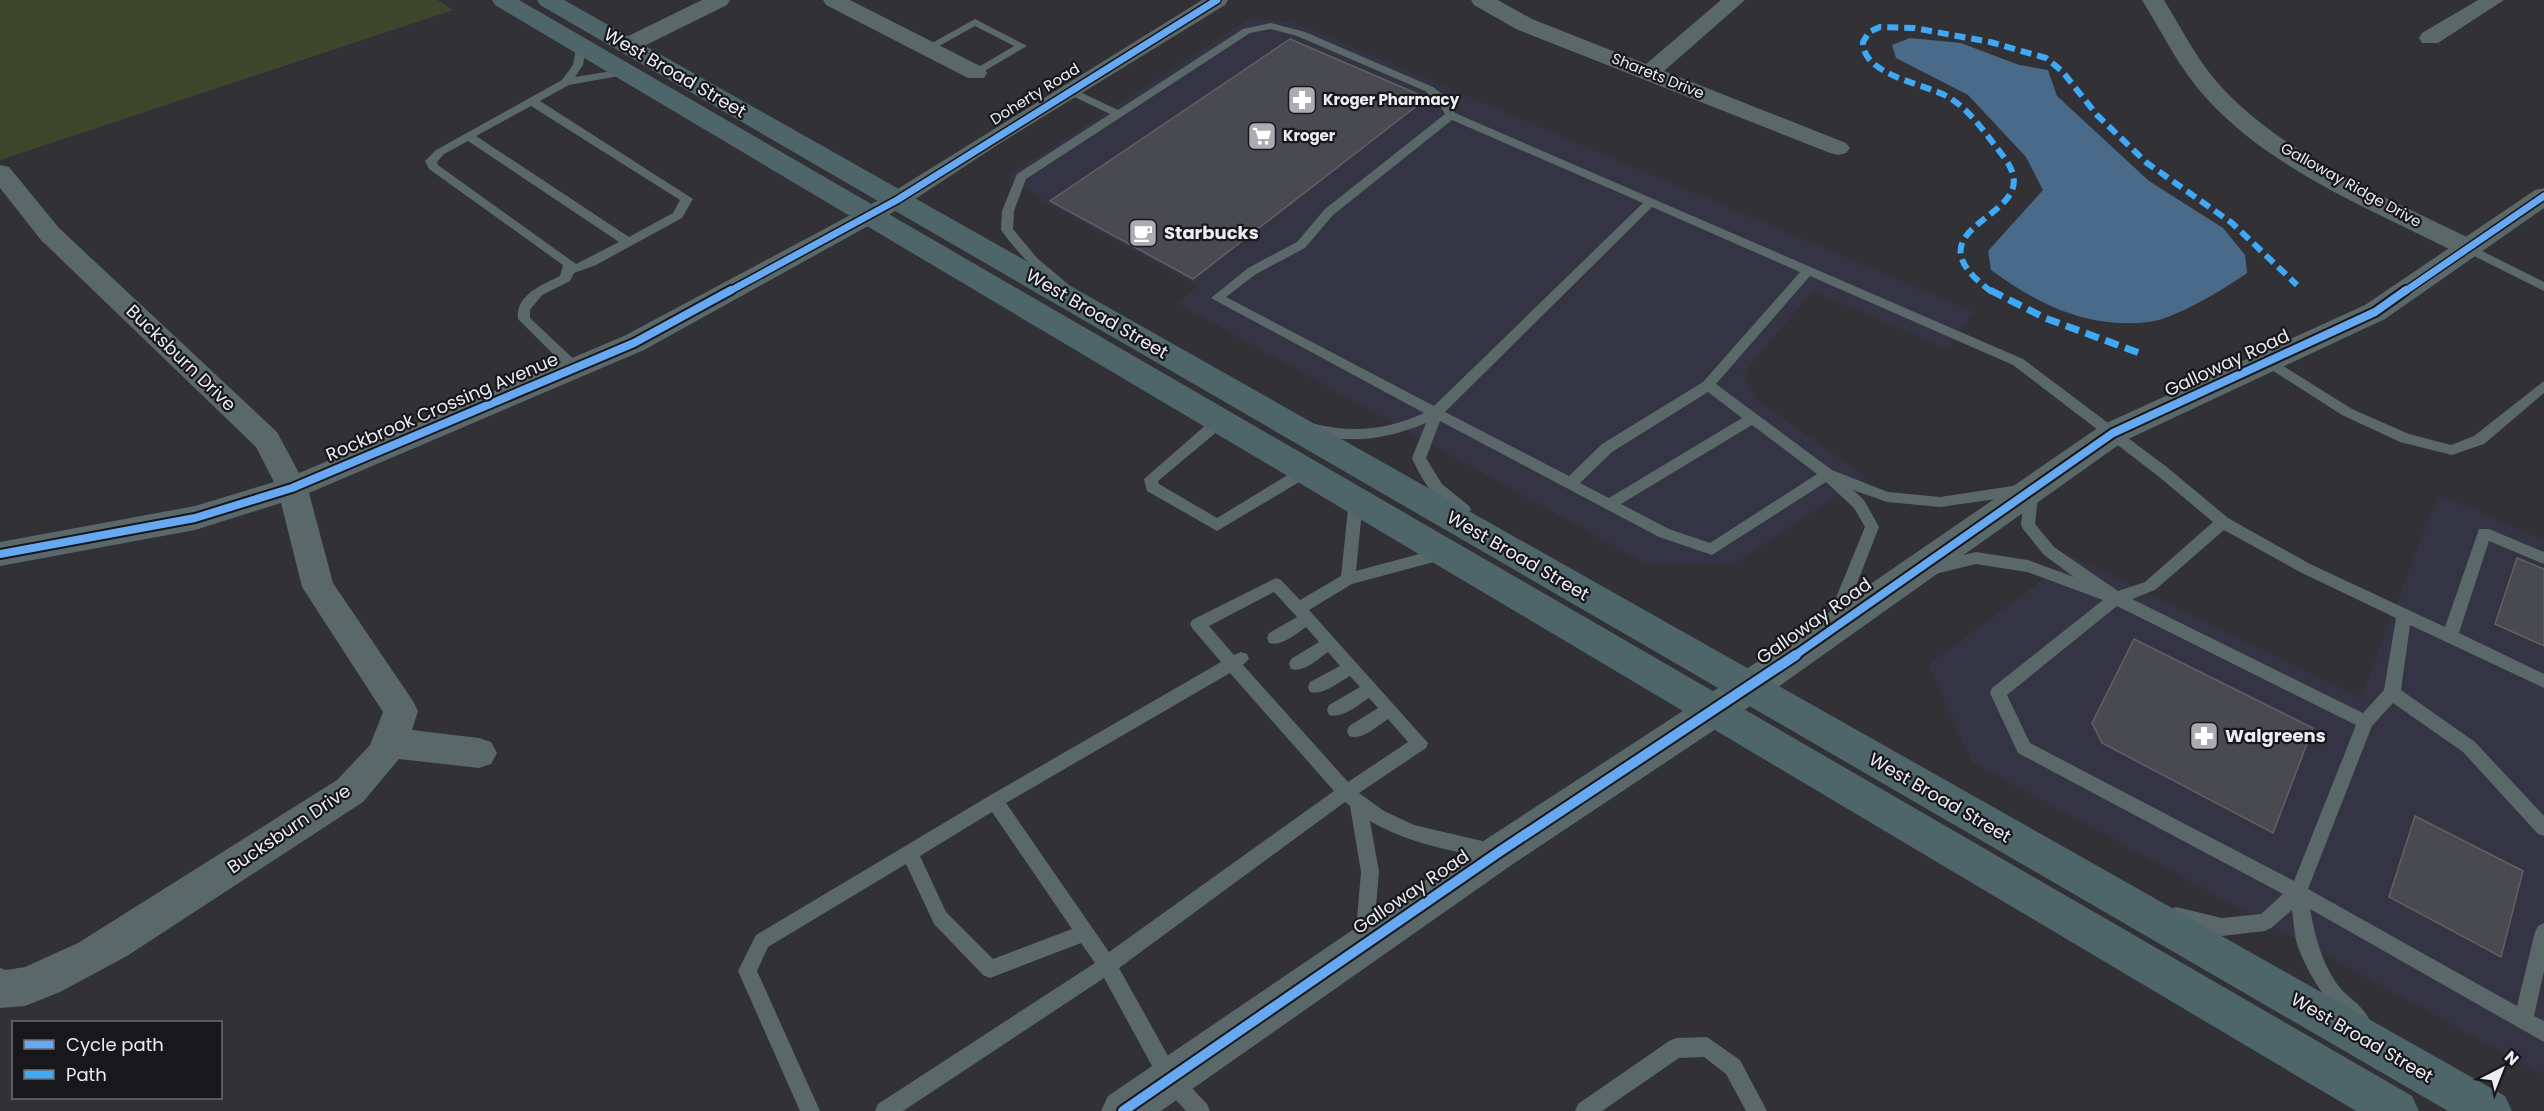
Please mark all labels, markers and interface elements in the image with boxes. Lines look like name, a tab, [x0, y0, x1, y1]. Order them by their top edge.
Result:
street label: West Broad Street	[599, 22, 751, 124]
street label: Sharets Drive	[1609, 47, 1708, 104]
street label: Doherty Road	[986, 58, 1083, 129]
pharmacy icon: Kroger Pharmacy	[1286, 84, 1318, 116]
place label: Kroger Pharmacy	[1323, 89, 1460, 110]
supermarket icon: Kroger	[1246, 120, 1278, 152]
place label: Kroger	[1283, 125, 1336, 146]
street label: Galloway Ridge Drive	[2277, 137, 2425, 232]
cafe icon: Starbucks	[1127, 217, 1159, 249]
place label: Starbucks	[1164, 220, 1259, 245]
street label: West Broad Street	[1021, 263, 1173, 365]
street label: Bucksburn Drive	[121, 299, 242, 417]
street label: Galloway Road	[2160, 323, 2293, 402]
street label: Rockbrook Crossing Avenue	[322, 346, 562, 467]
street label: West Broad Street	[1442, 505, 1594, 607]
street label: Galloway Road	[1751, 572, 1876, 670]
pharmacy icon: Walgreens	[2188, 720, 2220, 752]
place label: Walgreens	[2225, 723, 2326, 748]
street label: West Broad Street	[1864, 747, 2016, 849]
street label: Bucksburn Drive	[222, 778, 355, 879]
street label: Galloway Road	[1348, 843, 1474, 940]
street label: West Broad Street	[2286, 987, 2438, 1089]
legend	[12, 1021, 222, 1099]
text: Cycle path	[66, 1032, 164, 1057]
north arrow	[2472, 1039, 2532, 1099]
text: N	[2500, 1046, 2524, 1071]
text: Path	[66, 1062, 107, 1087]

